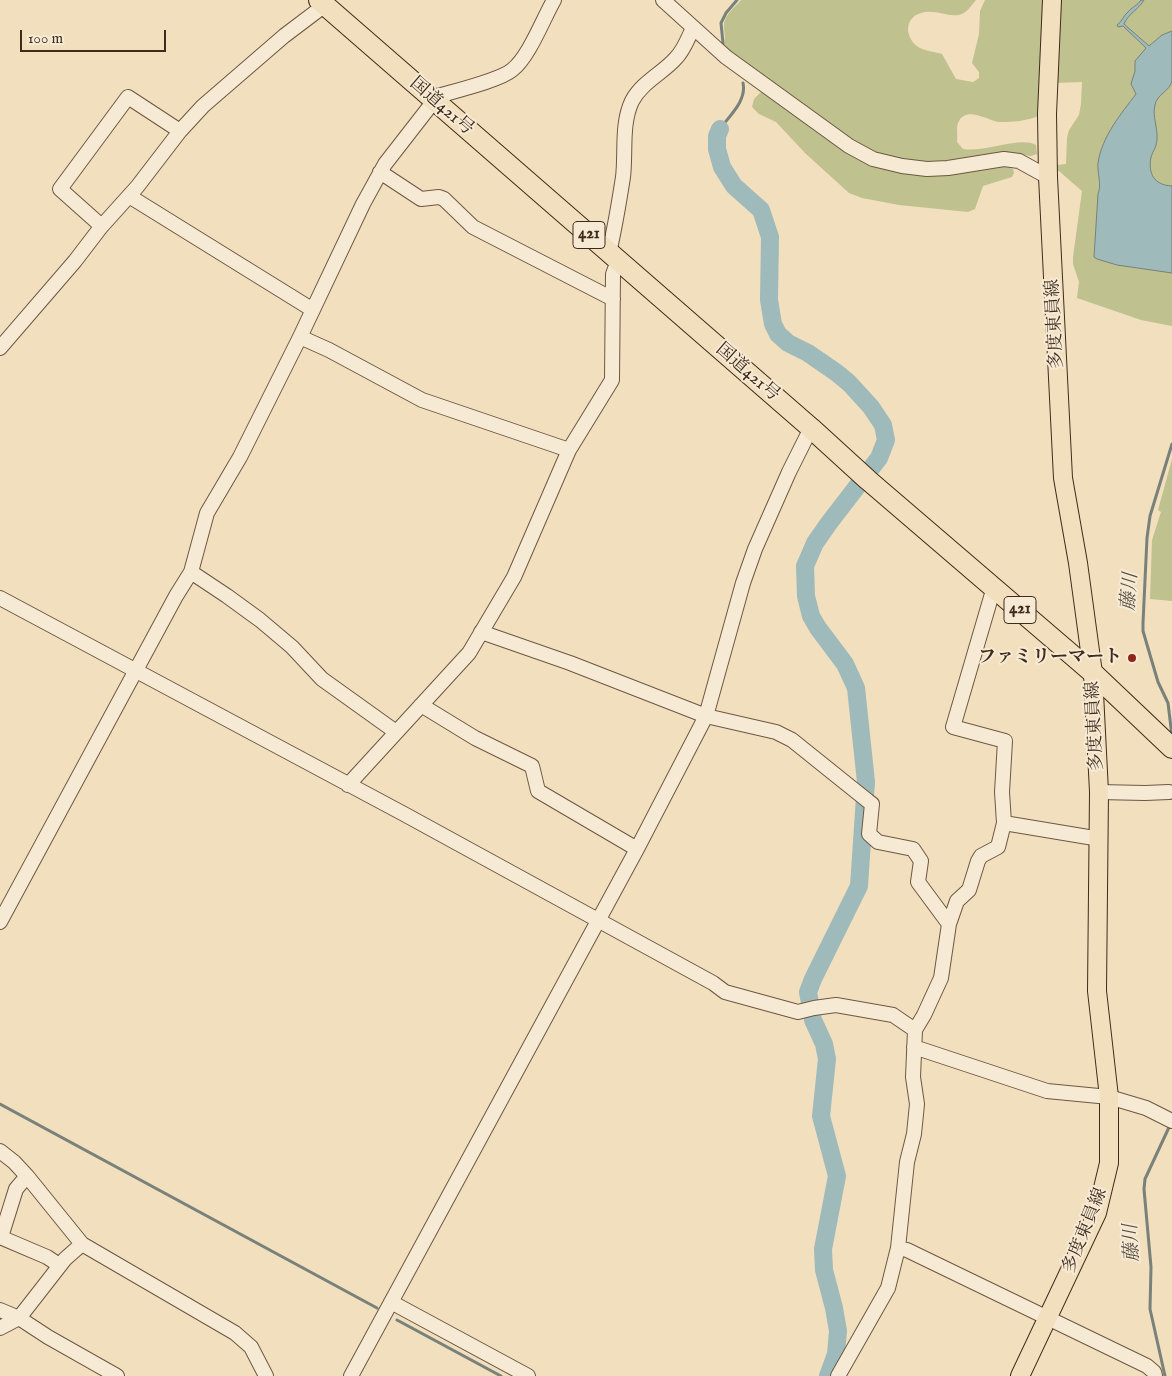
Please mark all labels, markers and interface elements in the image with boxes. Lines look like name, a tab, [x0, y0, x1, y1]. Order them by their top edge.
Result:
scale bar	[22, 20, 169, 52]
text: 100 m	[28, 29, 63, 48]
street label: 国道421号	[404, 73, 478, 141]
road number: 421	[573, 222, 605, 248]
street label: 多度東員線	[1043, 278, 1069, 370]
street label: 国道421号	[710, 339, 784, 407]
water label: 藤川	[1118, 572, 1144, 612]
road number: 421	[1004, 596, 1036, 624]
place label: ファミリーマート	[978, 647, 1122, 669]
marker: ファミリーマート	[1126, 652, 1138, 664]
street label: 多度東員線	[1083, 680, 1109, 772]
street label: 多度東員線	[1059, 1185, 1113, 1277]
water label: 藤川	[1121, 1223, 1145, 1263]

